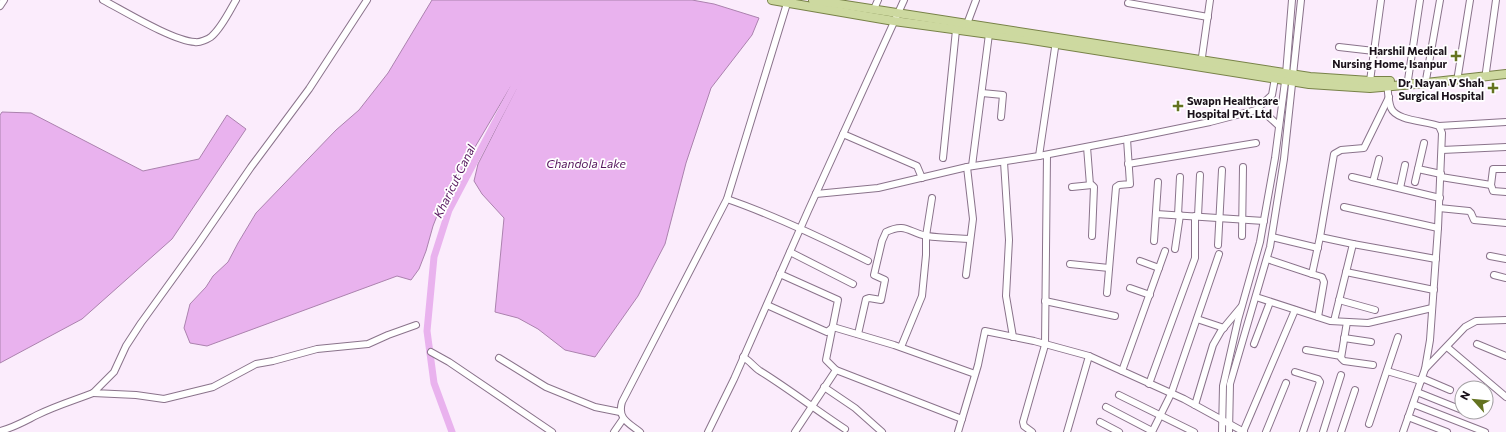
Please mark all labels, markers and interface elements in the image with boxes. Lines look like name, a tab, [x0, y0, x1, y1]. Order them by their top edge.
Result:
place label: Harshil Medical Nursing Home, Isanpur	[1332, 44, 1447, 70]
marker: Harshil Medical Nursing Home, Isanpur	[1450, 50, 1462, 62]
place label: Dr, Nayan V Shah Surgical Hospital	[1398, 76, 1484, 102]
marker: Dr, Nayan V Shah Surgical Hospital	[1487, 82, 1499, 94]
place label: Swapn Healthcare Hospital Pvt. Ltd	[1187, 94, 1278, 120]
marker: Swapn Healthcare Hospital Pvt. Ltd	[1172, 100, 1184, 112]
water label: Kharicut Canal	[430, 141, 478, 220]
water label: Chandola Lake	[546, 156, 627, 170]
north arrow	[1454, 380, 1494, 420]
text: N	[1457, 389, 1472, 402]

